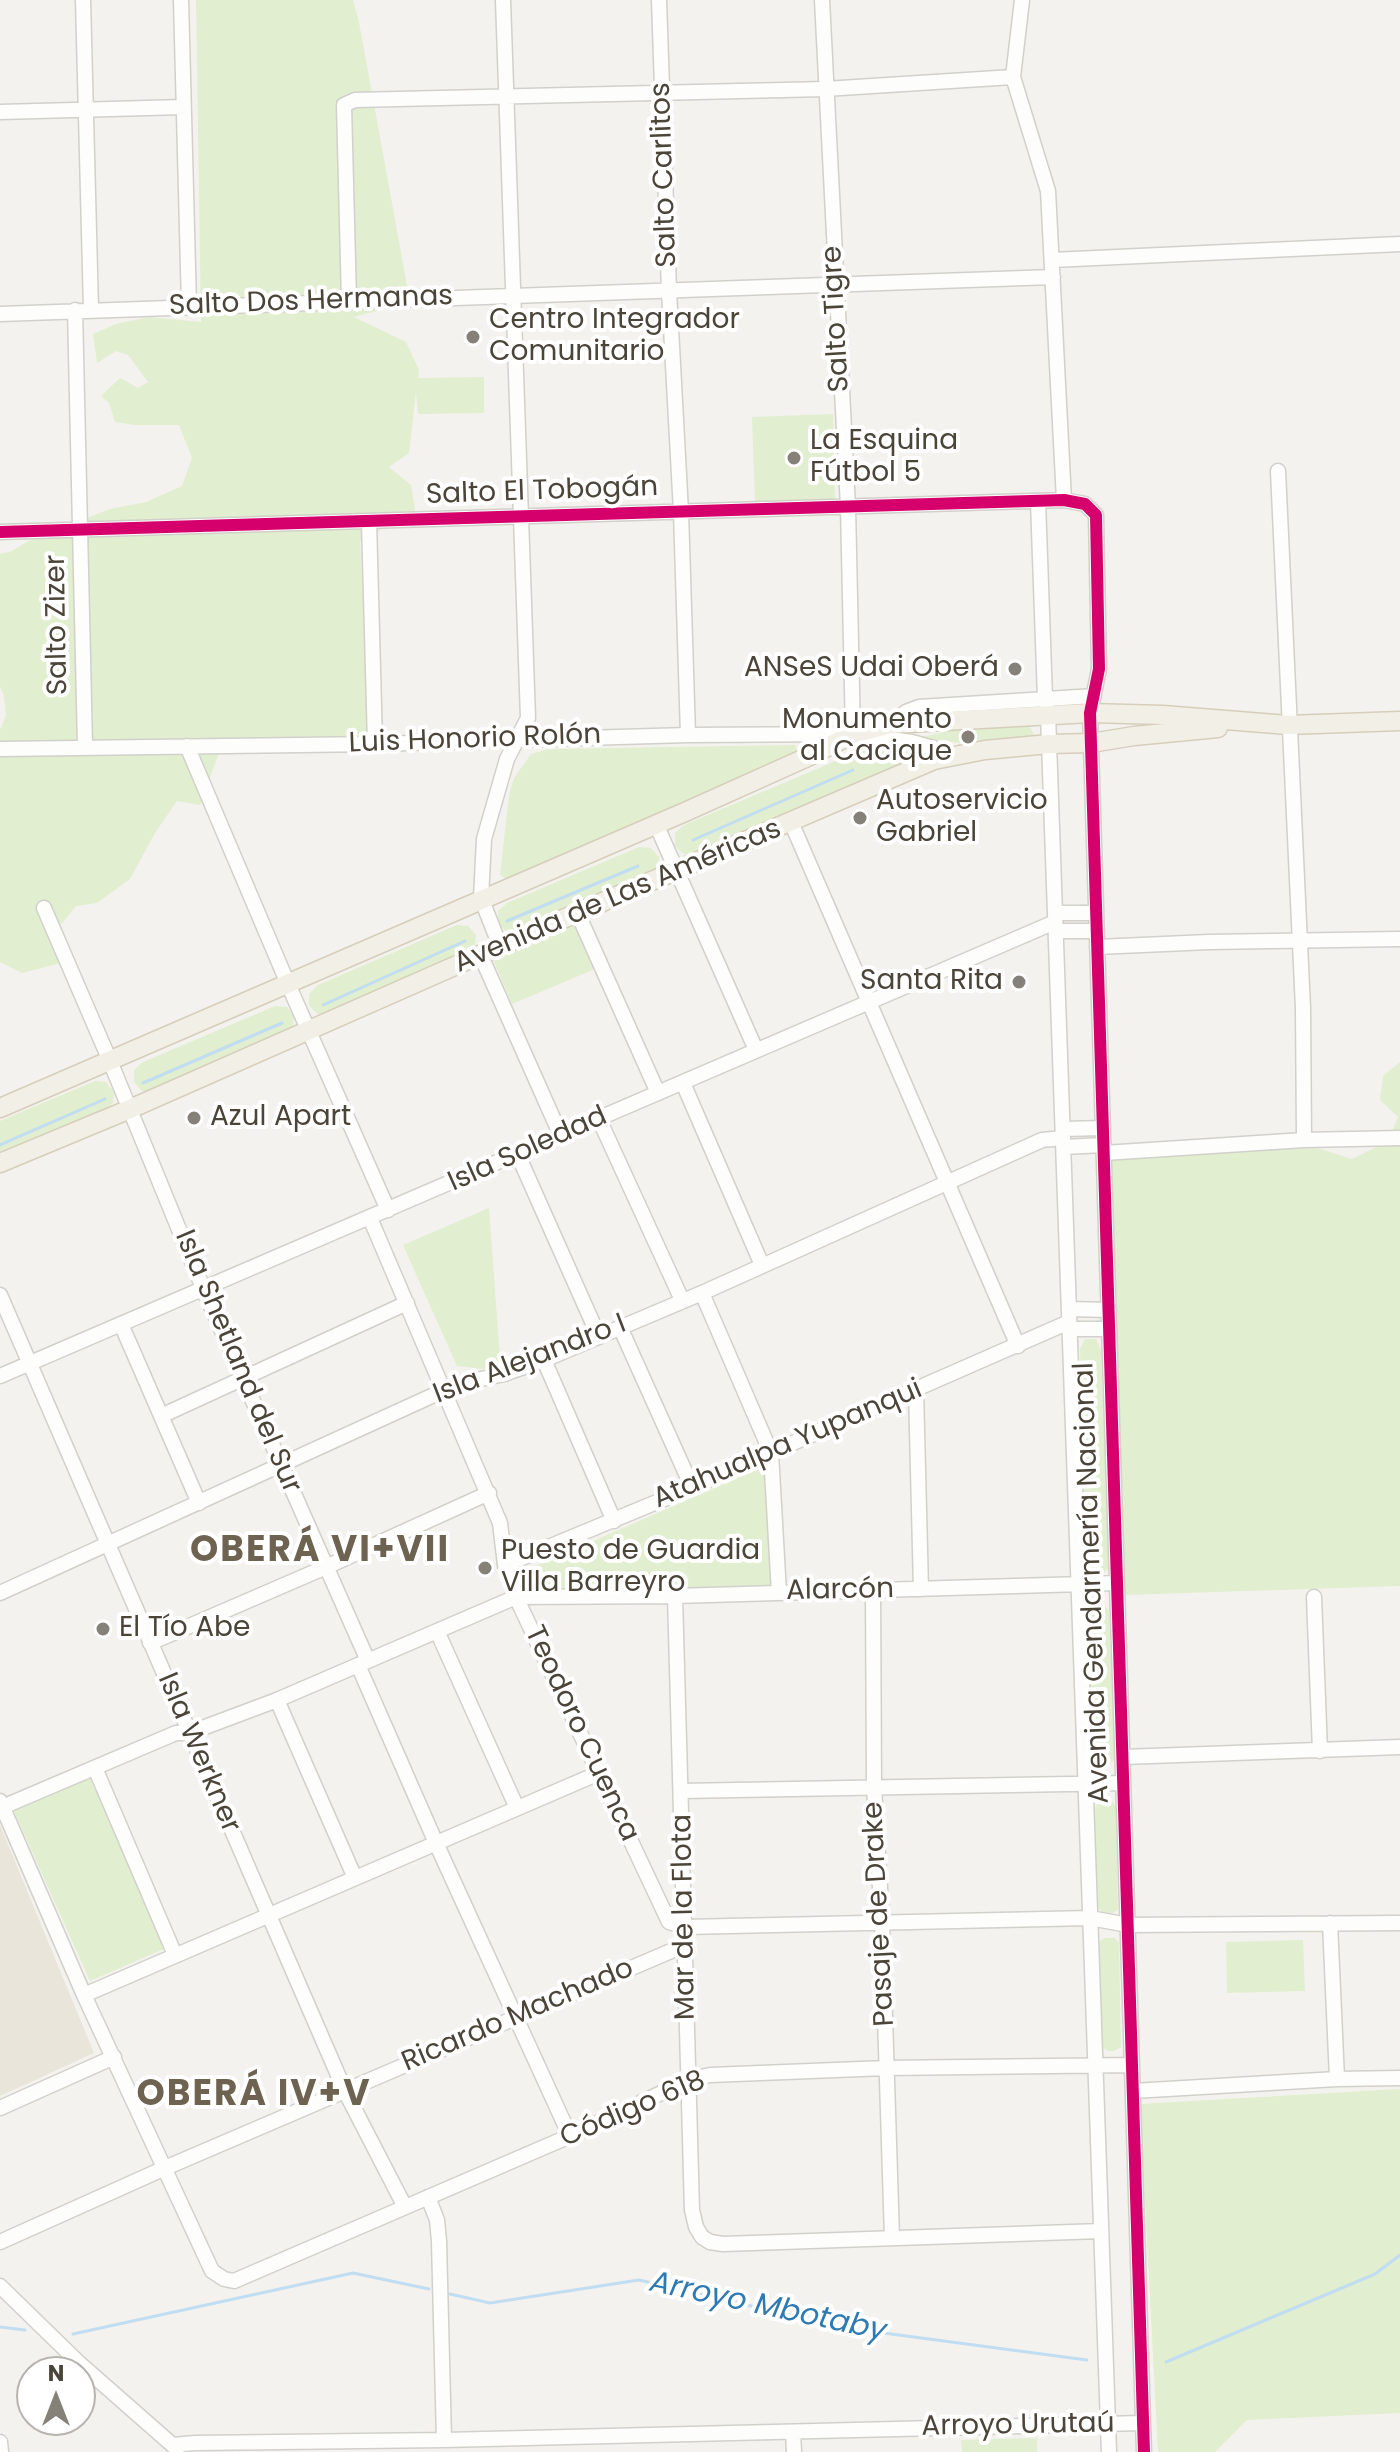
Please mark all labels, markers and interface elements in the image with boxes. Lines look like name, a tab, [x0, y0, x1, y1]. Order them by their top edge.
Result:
street label: Salto Carlitos	[645, 82, 685, 268]
street label: Salto Tigre	[816, 245, 858, 393]
street label: Salto Dos Hermanas	[168, 280, 454, 324]
place label: Centro Integrador Comunitario	[489, 304, 740, 370]
marker: Centro Integrador Comunitario	[464, 328, 482, 346]
place label: La Esquina Fútbol 5	[810, 425, 958, 491]
marker: La Esquina Fútbol 5	[785, 449, 803, 467]
street label: Salto El Tobogán	[425, 471, 659, 513]
street label: Salto Zizer	[40, 555, 76, 695]
place label: ANSeS Udai Oberá	[744, 652, 999, 686]
marker: ANSeS Udai Oberá	[1006, 660, 1024, 678]
place label: Monumento al Cacique	[782, 704, 952, 770]
street label: Luis Honorio Rolón	[348, 719, 602, 761]
marker: Monumento al Cacique	[959, 728, 977, 746]
place label: Autoservicio Gabriel	[876, 785, 1048, 851]
marker: Autoservicio Gabriel	[851, 809, 869, 827]
street label: Avenida de Las Américas	[449, 813, 787, 981]
place label: Santa Rita	[860, 965, 1003, 999]
marker: Santa Rita	[1010, 973, 1028, 991]
street label: Isla Soledad	[443, 1100, 613, 1200]
place label: Azul Apart	[210, 1101, 351, 1135]
marker: Azul Apart	[185, 1109, 203, 1127]
street label: Isla Shetland del Sur	[166, 1226, 308, 1498]
street label: Isla Alejandro I	[429, 1308, 631, 1412]
street label: Avenida Gendarmería Nacional	[1069, 1362, 1117, 1804]
street label: Atahualpa Yupanqui	[649, 1373, 927, 1517]
district label: OBERÁ VI+VII	[190, 1530, 450, 1574]
place label: Puesto de Guardia Villa Barreyro	[501, 1535, 760, 1601]
marker: Puesto de Guardia Villa Barreyro	[476, 1559, 494, 1577]
street label: Alarcón	[786, 1573, 894, 1609]
place label: El Tío Abe	[119, 1612, 250, 1646]
marker: El Tío Abe	[94, 1620, 112, 1638]
street label: Teodoro Cuenca	[516, 1621, 646, 1847]
street label: Isla Werkner	[149, 1668, 247, 1838]
street label: Pasaje de Drake	[857, 1801, 903, 2027]
street label: Mar de la Flota	[666, 1814, 704, 2020]
street label: Ricardo Machado	[397, 1952, 639, 2080]
street label: Código 618	[556, 2064, 710, 2156]
district label: OBERÁ IV+V	[137, 2074, 371, 2118]
water label: Arroyo Mbotaby	[647, 2265, 889, 2351]
north arrow	[16, 2356, 96, 2436]
text: N	[48, 2358, 64, 2389]
street label: Arroyo Urutaú	[921, 2408, 1115, 2444]

